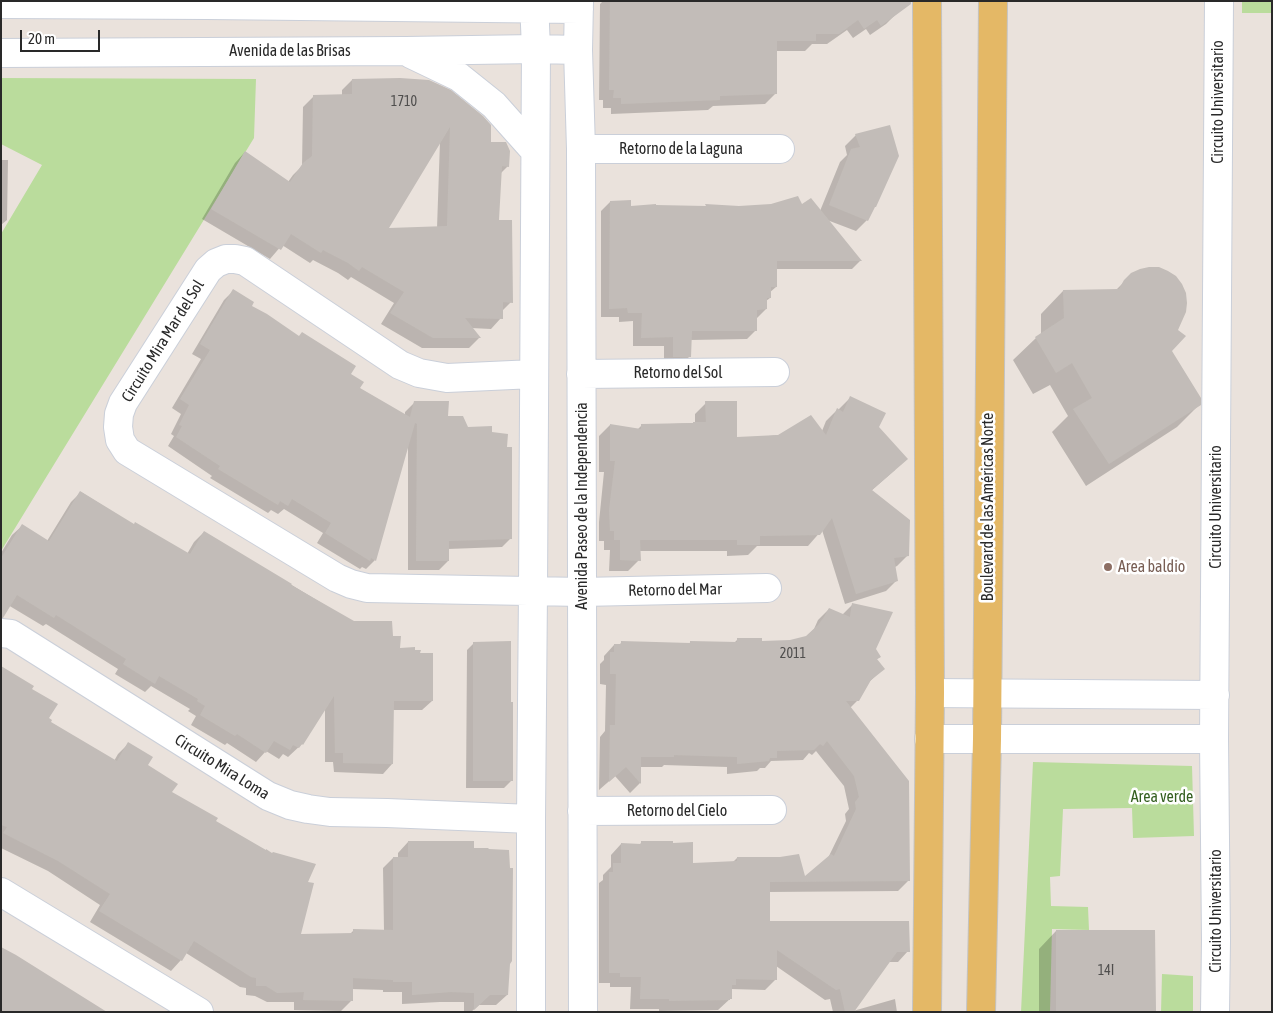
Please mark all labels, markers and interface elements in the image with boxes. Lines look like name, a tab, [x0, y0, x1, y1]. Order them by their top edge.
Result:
scale bar	[22, 20, 102, 52]
text: 20 m	[28, 30, 55, 47]
street label: Circuito Universitario	[1208, 40, 1228, 164]
street label: Avenida de las Brisas	[229, 41, 351, 61]
house number: 1710	[391, 94, 417, 110]
street label: Retorno de la Laguna	[619, 139, 743, 159]
street label: Circuito Mira Mar del Sol	[118, 276, 208, 406]
street label: Retorno del Sol	[633, 363, 723, 383]
street label: Avenida Paseo de la Independencia	[572, 402, 592, 610]
street label: Boulevard de las Américas Norte	[978, 413, 998, 601]
street label: Circuito Universitario	[1206, 445, 1226, 569]
place label: Area baldio	[1118, 557, 1185, 577]
marker: Area baldio	[1102, 561, 1114, 573]
street label: Retorno del Mar	[628, 580, 722, 600]
house number: 2011	[780, 646, 806, 662]
street label: Circuito Mira Loma	[171, 730, 273, 804]
park label: Area verde	[1131, 787, 1193, 807]
street label: Retorno del Cielo	[627, 801, 727, 821]
street label: Circuito Universitario	[1206, 849, 1226, 973]
house number: 14I	[1098, 963, 1114, 979]

